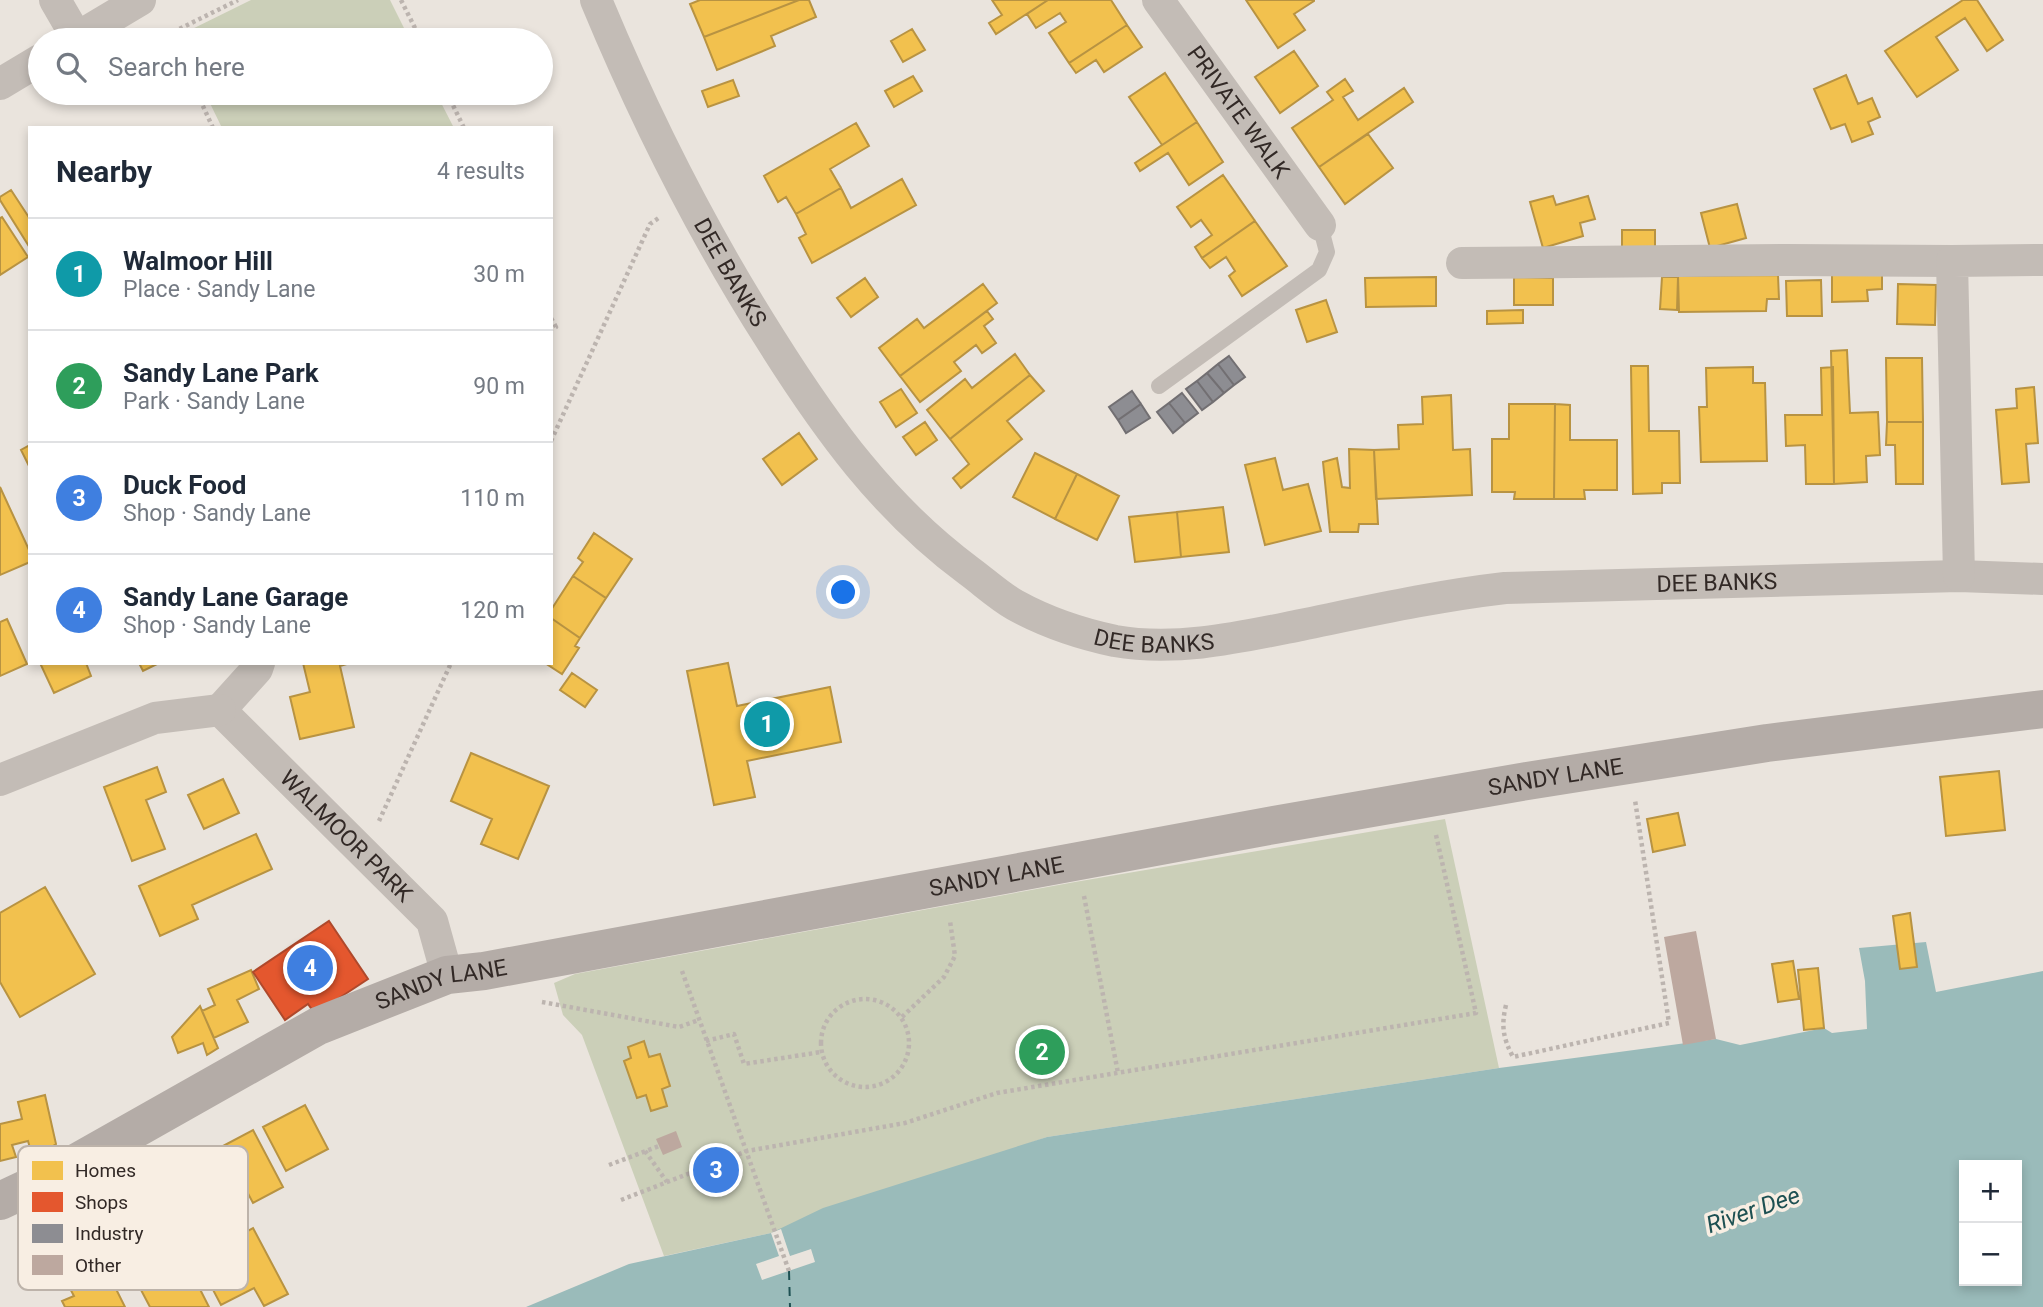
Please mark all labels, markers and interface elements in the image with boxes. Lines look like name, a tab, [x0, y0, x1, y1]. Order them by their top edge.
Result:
search box	[28, 28, 553, 105]
street label: PRIVATE WALK	[1182, 41, 1296, 184]
icon: search	[52, 48, 90, 86]
text: Search here	[108, 52, 245, 82]
text: Nearby	[56, 154, 152, 189]
text: 4 results	[437, 158, 525, 185]
street label: DEE BANKS	[688, 214, 773, 332]
text: Walmoor Hill	[123, 246, 273, 276]
text: 1	[72, 261, 86, 288]
text: 30 m	[473, 261, 525, 288]
text: Place · Sandy Lane	[123, 276, 316, 303]
text: Sandy Lane Park	[123, 358, 319, 388]
text: 2	[72, 373, 86, 400]
text: 90 m	[473, 373, 525, 400]
text: Park · Sandy Lane	[123, 388, 305, 415]
text: Duck Food	[123, 470, 246, 500]
text: 3	[72, 485, 86, 512]
text: 110 m	[460, 485, 525, 512]
text: Shop · Sandy Lane	[123, 500, 311, 527]
street label: DEE BANKS	[1656, 567, 1778, 597]
your location	[826, 575, 860, 609]
text: Sandy Lane Garage	[123, 582, 348, 612]
text: 4	[72, 597, 86, 624]
text: 120 m	[460, 597, 525, 624]
text: Shop · Sandy Lane	[123, 612, 311, 639]
street label: DEE BANKS	[1091, 623, 1216, 658]
pin: 1	[744, 698, 790, 750]
street label: SANDY LANE	[1486, 752, 1625, 801]
street label: WALMOOR PARK	[275, 764, 419, 908]
street label: SANDY LANE	[927, 851, 1066, 902]
pin: 4	[287, 942, 333, 994]
street label: SANDY LANE	[371, 954, 509, 1016]
pin: 2	[1019, 1026, 1065, 1078]
pin: 3	[693, 1144, 739, 1196]
legend	[18, 1146, 248, 1290]
text: Homes	[75, 1159, 136, 1182]
map controls	[1959, 1160, 2022, 1286]
button: +	[1959, 1160, 2022, 1223]
water label: River Dee	[1702, 1181, 1804, 1239]
text: Shops	[75, 1191, 128, 1214]
text: Industry	[75, 1222, 143, 1245]
button: −	[1959, 1223, 2022, 1286]
text: Other	[75, 1254, 122, 1277]

